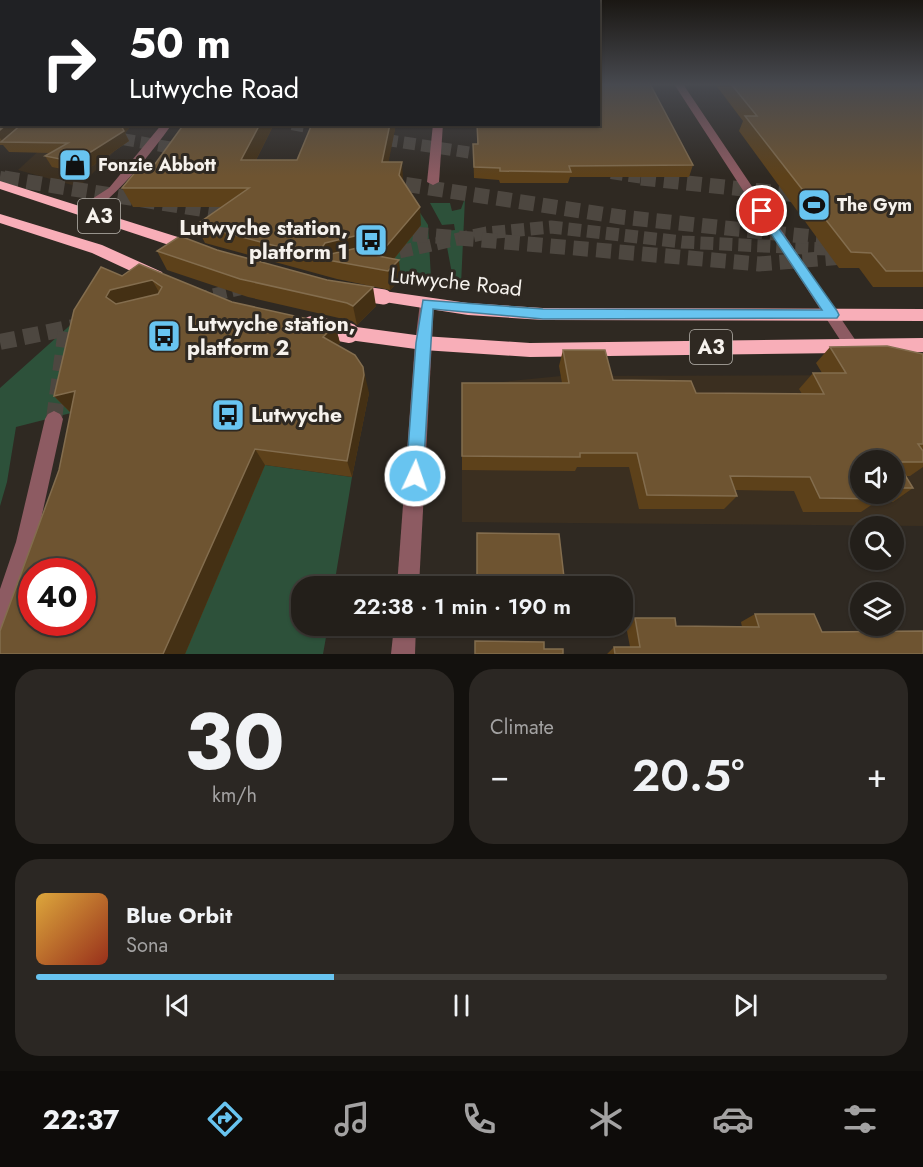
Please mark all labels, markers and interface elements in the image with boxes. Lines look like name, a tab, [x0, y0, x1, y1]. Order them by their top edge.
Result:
text: 50 m	[129, 13, 231, 74]
icon: right	[30, 24, 108, 102]
text: Lutwyche Road	[129, 69, 299, 108]
shop icon: Fonzie Abbott	[57, 147, 93, 183]
place label: Fonzie Abbott	[98, 152, 216, 178]
pin	[736, 185, 787, 236]
sports icon: The Gym	[796, 187, 832, 223]
place label: The Gym	[837, 192, 912, 218]
icon: arrive	[745, 194, 778, 227]
road number: A3	[78, 199, 120, 233]
place label: Lutwyche station, platform 1	[179, 213, 348, 267]
bus stop icon: Lutwyche station, platform 1	[353, 222, 389, 258]
street label: Lutwyche Road	[389, 260, 523, 304]
place label: Lutwyche station, platform 2	[187, 309, 356, 363]
bus stop icon: Lutwyche station, platform 2	[146, 318, 182, 354]
road number: A3	[690, 330, 732, 364]
bus stop icon: Lutwyche	[210, 397, 246, 433]
place label: Lutwyche	[251, 400, 342, 430]
position arrow	[383, 444, 447, 508]
map controls	[850, 450, 904, 636]
button: sound	[850, 450, 904, 504]
button: search	[850, 516, 904, 570]
speed limit sign: 40	[18, 558, 96, 636]
button: layers	[850, 582, 904, 636]
text: 22:38 · 1 min · 190 m	[353, 590, 571, 622]
text: 30	[184, 686, 285, 798]
text: Climate	[490, 713, 554, 742]
text: 20.5°	[632, 743, 744, 808]
text: −	[490, 752, 509, 799]
text: +	[867, 752, 887, 799]
text: km/h	[212, 781, 257, 810]
text: Blue Orbit	[126, 899, 232, 931]
text: Sona	[126, 931, 168, 960]
icon: previous	[161, 989, 194, 1022]
icon: pause	[445, 989, 478, 1022]
icon: next	[729, 989, 762, 1022]
icon: directions	[204, 1098, 246, 1140]
icon: music	[331, 1098, 373, 1140]
icon: phone	[458, 1098, 500, 1140]
icon: climate	[585, 1098, 627, 1140]
icon: car	[712, 1098, 754, 1140]
icon: filters	[839, 1098, 881, 1140]
text: 22:37	[42, 1100, 119, 1139]

